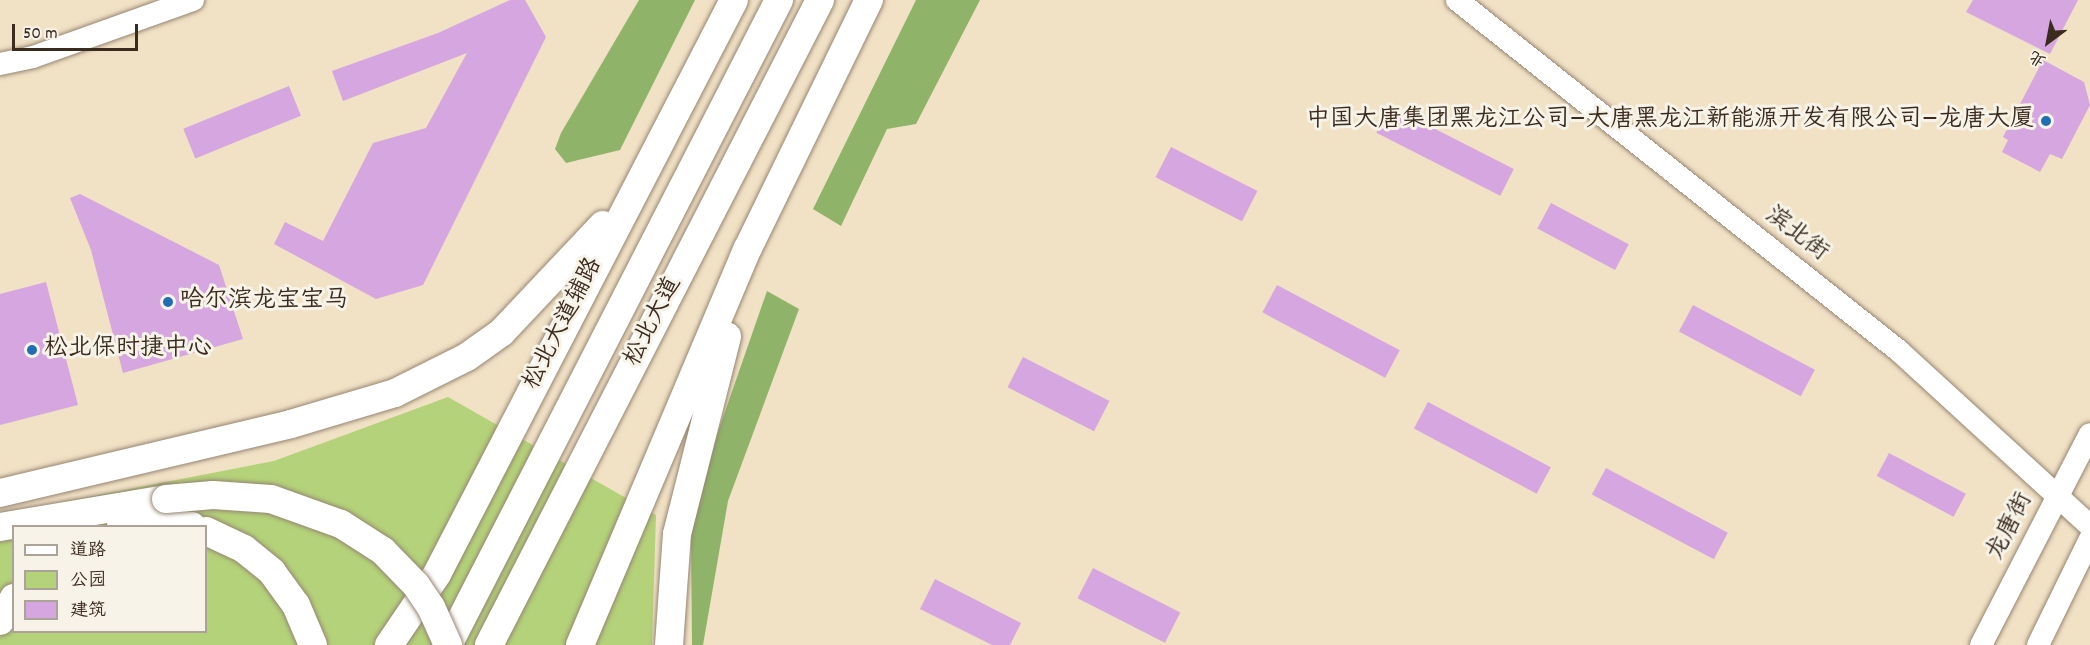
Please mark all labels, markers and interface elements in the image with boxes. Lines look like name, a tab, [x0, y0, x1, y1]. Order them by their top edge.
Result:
scale bar	[15, 12, 141, 50]
north arrow	[2018, 12, 2078, 72]
text: 50 m	[23, 22, 58, 47]
text: 北	[2025, 44, 2051, 72]
place label: 中国大唐集团黑龙江公司—大唐黑龙江新能源开发有限公司—龙唐大厦	[1306, 107, 2034, 135]
marker: 中国大唐集团黑龙江公司—大唐黑龙江新能源开发有限公司—龙唐大厦	[2039, 114, 2053, 128]
street label: 滨北街	[1759, 201, 1833, 269]
street label: 松北大道辅路	[518, 253, 610, 395]
street label: 松北大道	[619, 273, 689, 371]
place label: 哈尔滨龙宝宝马	[180, 288, 348, 316]
marker: 哈尔滨龙宝宝马	[161, 295, 175, 309]
place label: 松北保时捷中心	[44, 336, 212, 364]
marker: 松北保时捷中心	[25, 343, 39, 357]
street label: 龙唐街	[1982, 488, 2040, 566]
legend	[12, 525, 207, 633]
text: 道路	[70, 539, 106, 564]
text: 公园	[70, 569, 106, 594]
text: 建筑	[70, 599, 106, 624]

